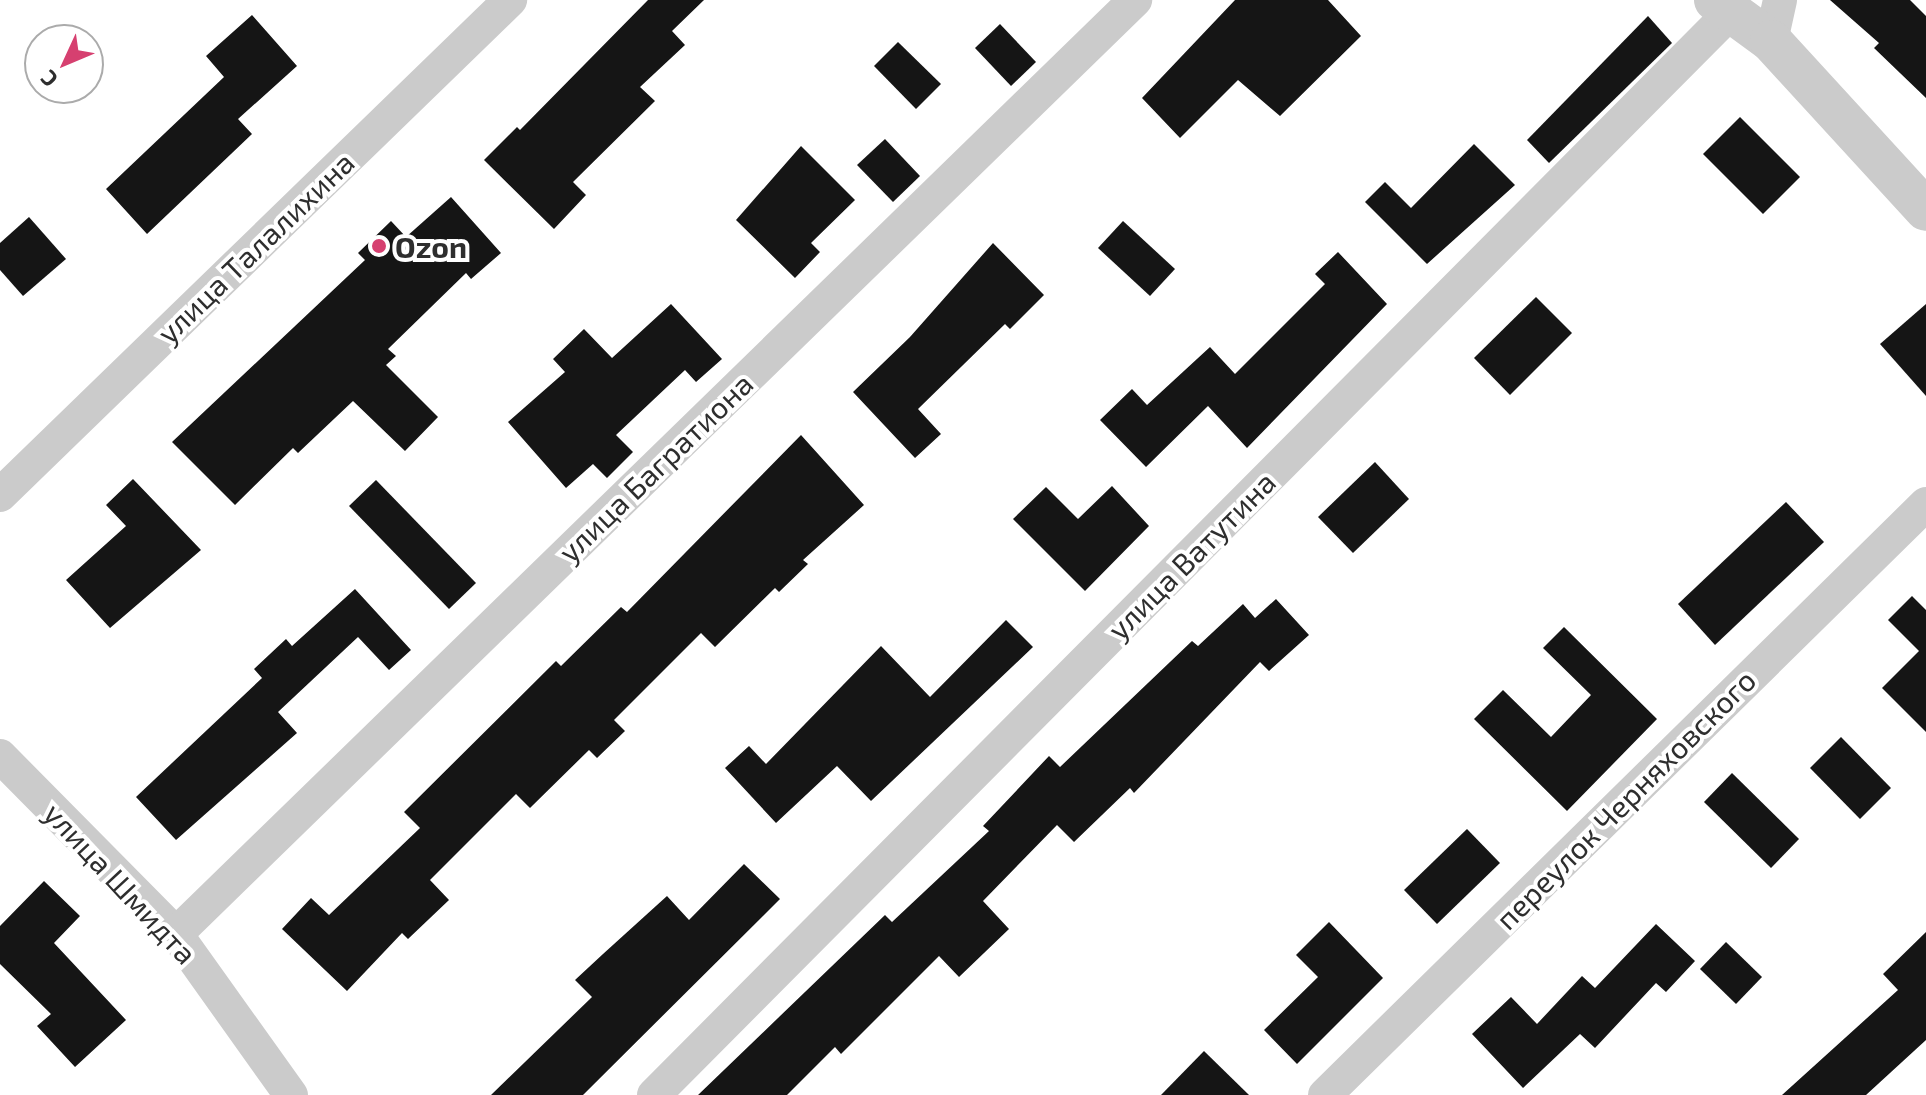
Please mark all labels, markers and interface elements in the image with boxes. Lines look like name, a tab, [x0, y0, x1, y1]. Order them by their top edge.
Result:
north arrow	[24, 24, 104, 104]
text: С	[34, 66, 62, 93]
street label: улица Талалихина	[149, 144, 361, 350]
place label: Ozon	[395, 228, 467, 264]
marker: Ozon	[370, 237, 388, 255]
street label: улица Багратиона	[550, 365, 760, 569]
street label: улица Ватутина	[1100, 464, 1282, 646]
street label: переулок Черняховского	[1488, 662, 1762, 936]
street label: улица Шмидта	[37, 795, 205, 971]

